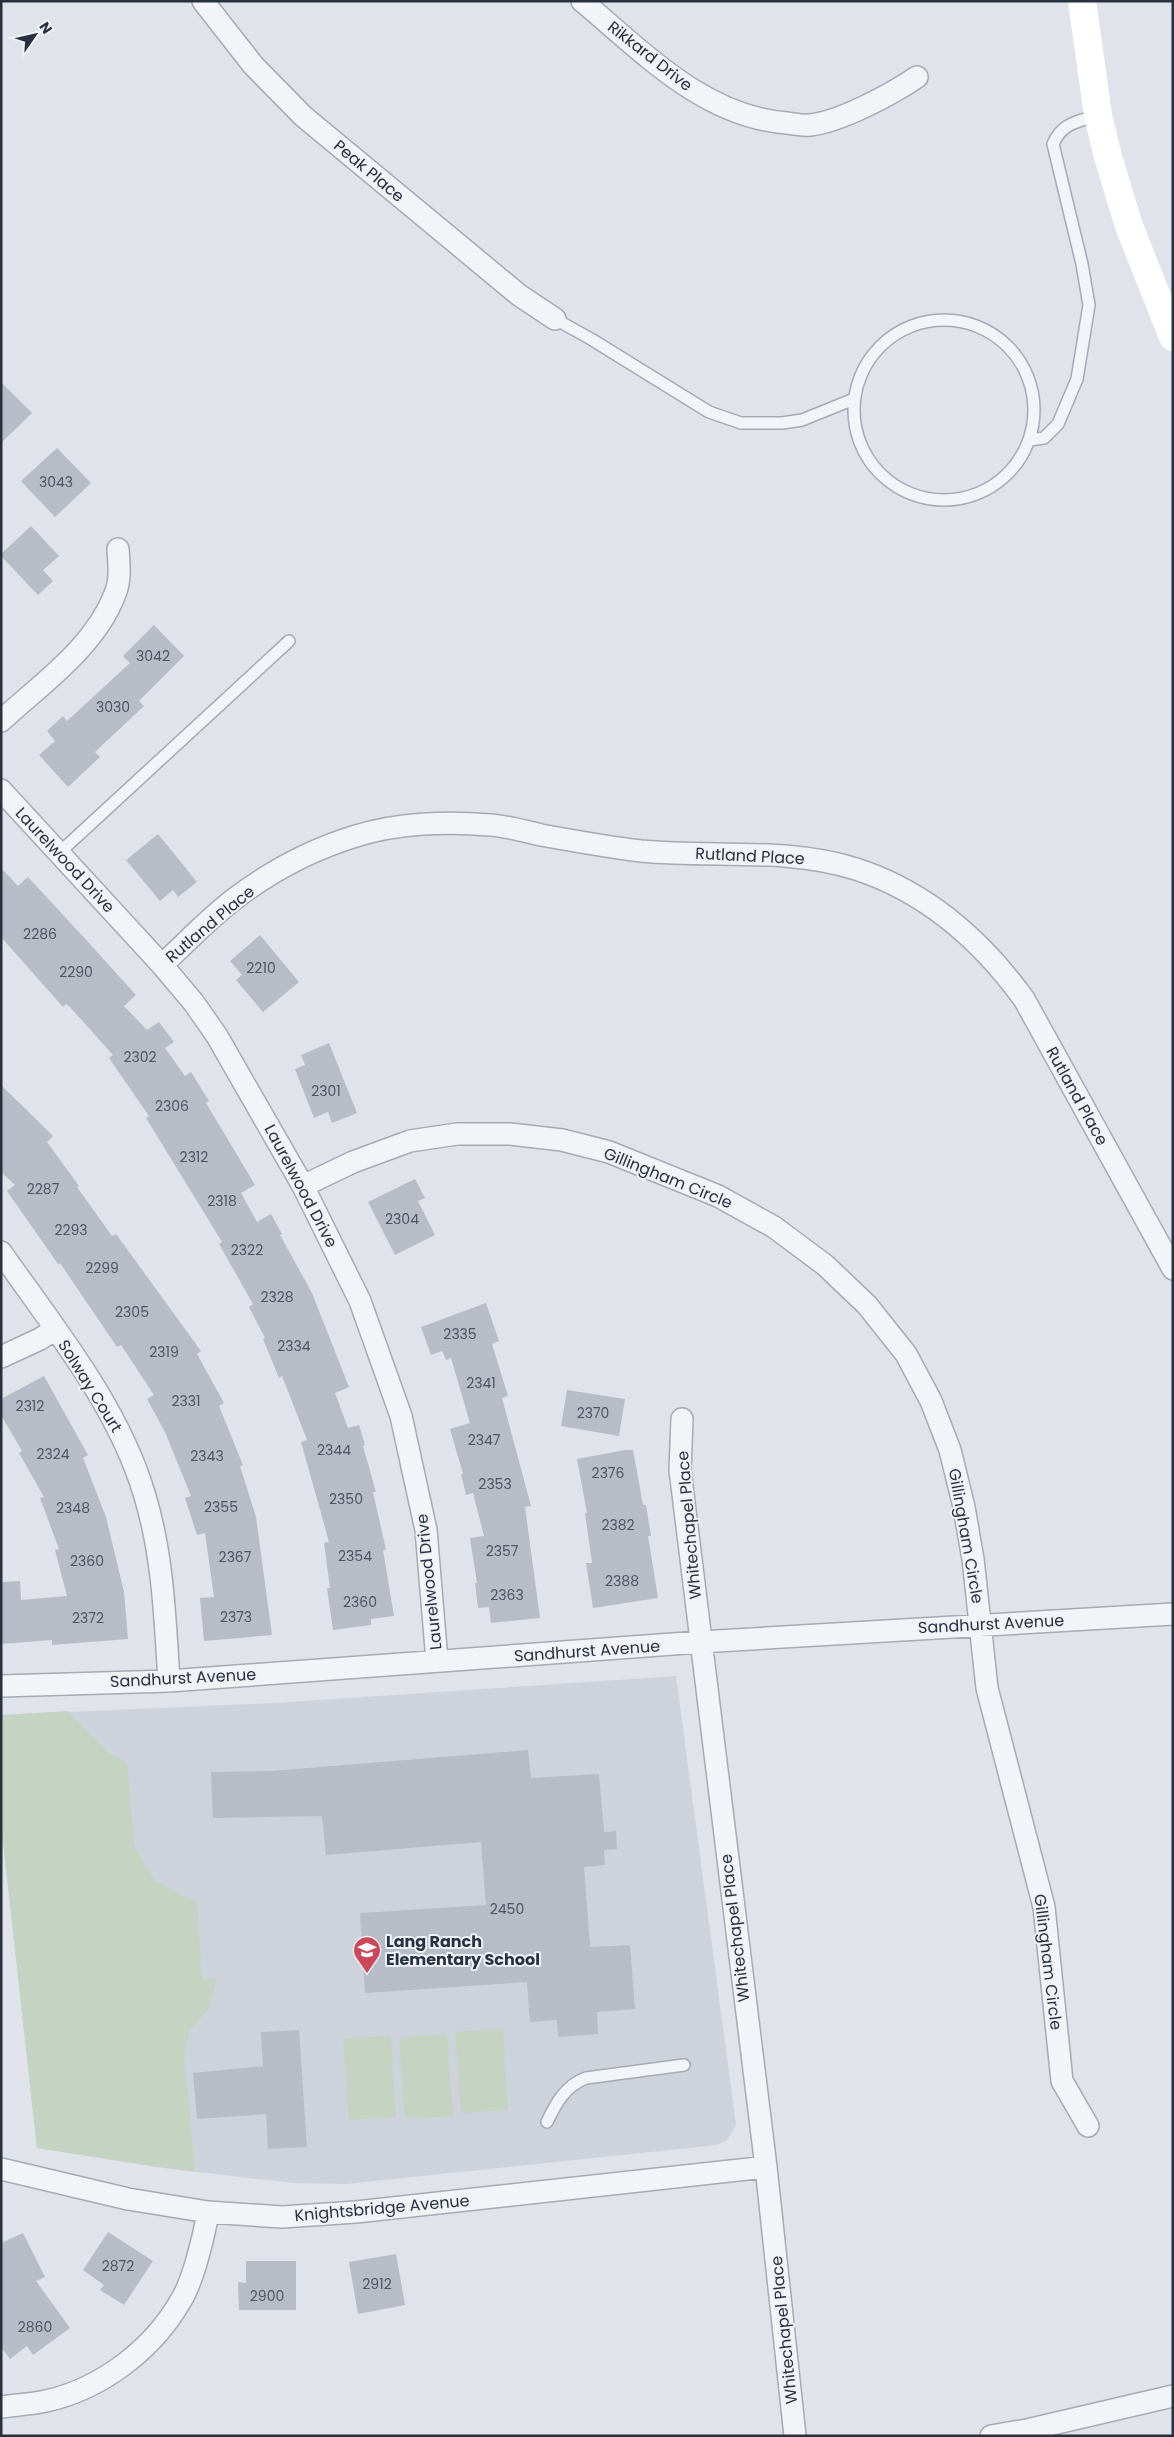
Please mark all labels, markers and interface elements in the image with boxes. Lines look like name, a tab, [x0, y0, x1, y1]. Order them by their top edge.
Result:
north arrow	[10, 10, 60, 60]
street label: Rikkard Drive	[603, 15, 697, 97]
text: N	[35, 18, 57, 38]
street label: Peak Place	[329, 134, 409, 208]
house number: 3043	[39, 472, 73, 492]
house number: 3042	[136, 646, 170, 666]
house number: 3030	[96, 697, 130, 717]
street label: Laurelwood Drive	[10, 802, 120, 918]
street label: Rutland Place	[695, 842, 805, 870]
street label: Rutland Place	[161, 880, 259, 968]
house number: 2286	[23, 924, 57, 944]
house number: 2210	[246, 958, 276, 978]
house number: 2290	[59, 962, 93, 982]
street label: Rutland Place	[1040, 1043, 1114, 1150]
house number: 2302	[123, 1047, 157, 1067]
house number: 2301	[311, 1081, 341, 1101]
house number: 2306	[155, 1096, 189, 1116]
street label: Laurelwood Drive	[259, 1120, 343, 1252]
street label: Gillingham Circle	[600, 1142, 736, 1214]
house number: 2312	[180, 1147, 208, 1167]
house number: 2287	[27, 1179, 60, 1199]
house number: 2318	[207, 1191, 237, 1211]
house number: 2304	[385, 1209, 419, 1229]
house number: 2293	[54, 1220, 88, 1240]
house number: 2322	[231, 1240, 263, 1260]
house number: 2299	[85, 1258, 119, 1278]
house number: 2328	[260, 1287, 294, 1307]
house number: 2305	[115, 1302, 149, 1322]
house number: 2335	[443, 1324, 477, 1344]
street label: Solway Court	[52, 1335, 128, 1437]
house number: 2334	[277, 1336, 311, 1356]
house number: 2319	[149, 1342, 179, 1362]
house number: 2341	[466, 1373, 496, 1393]
house number: 2331	[171, 1391, 201, 1411]
house number: 2312	[16, 1396, 44, 1416]
house number: 2370	[577, 1403, 609, 1423]
house number: 2347	[468, 1430, 501, 1450]
house number: 2344	[317, 1440, 351, 1460]
house number: 2324	[36, 1444, 70, 1464]
house number: 2343	[190, 1446, 224, 1466]
street label: Whitechapel Place	[671, 1450, 707, 1600]
house number: 2376	[592, 1463, 625, 1483]
street label: Gillingham Circle	[943, 1467, 989, 1605]
house number: 2353	[478, 1474, 512, 1494]
house number: 2350	[329, 1489, 363, 1509]
house number: 2355	[204, 1497, 238, 1517]
house number: 2348	[56, 1498, 90, 1518]
street label: Laurelwood Drive	[410, 1513, 448, 1651]
house number: 2382	[601, 1515, 635, 1535]
house number: 2357	[486, 1541, 519, 1561]
house number: 2354	[338, 1546, 372, 1566]
house number: 2367	[219, 1547, 252, 1567]
house number: 2360	[70, 1551, 104, 1571]
house number: 2388	[605, 1571, 639, 1591]
house number: 2363	[490, 1585, 524, 1605]
house number: 2360	[343, 1592, 377, 1612]
house number: 2373	[220, 1607, 252, 1627]
house number: 2372	[72, 1608, 104, 1628]
street label: Sandhurst Avenue	[917, 1609, 1065, 1639]
street label: Sandhurst Avenue	[513, 1634, 661, 1668]
street label: Sandhurst Avenue	[109, 1663, 257, 1693]
street label: Whitechapel Place	[715, 1853, 755, 2003]
street label: Gillingham Circle	[1028, 1893, 1068, 2031]
house number: 2450	[490, 1899, 524, 1919]
place label: Lang Ranch Elementary School	[386, 1930, 540, 1971]
school or university icon: Lang Ranch Elementary School	[352, 1935, 382, 1974]
street label: Knightsbridge Avenue	[294, 2189, 471, 2227]
street label: Whitechapel Place	[765, 2255, 803, 2405]
house number: 2872	[102, 2256, 134, 2276]
house number: 2912	[362, 2274, 392, 2294]
house number: 2900	[250, 2286, 284, 2306]
house number: 2860	[18, 2317, 52, 2337]

